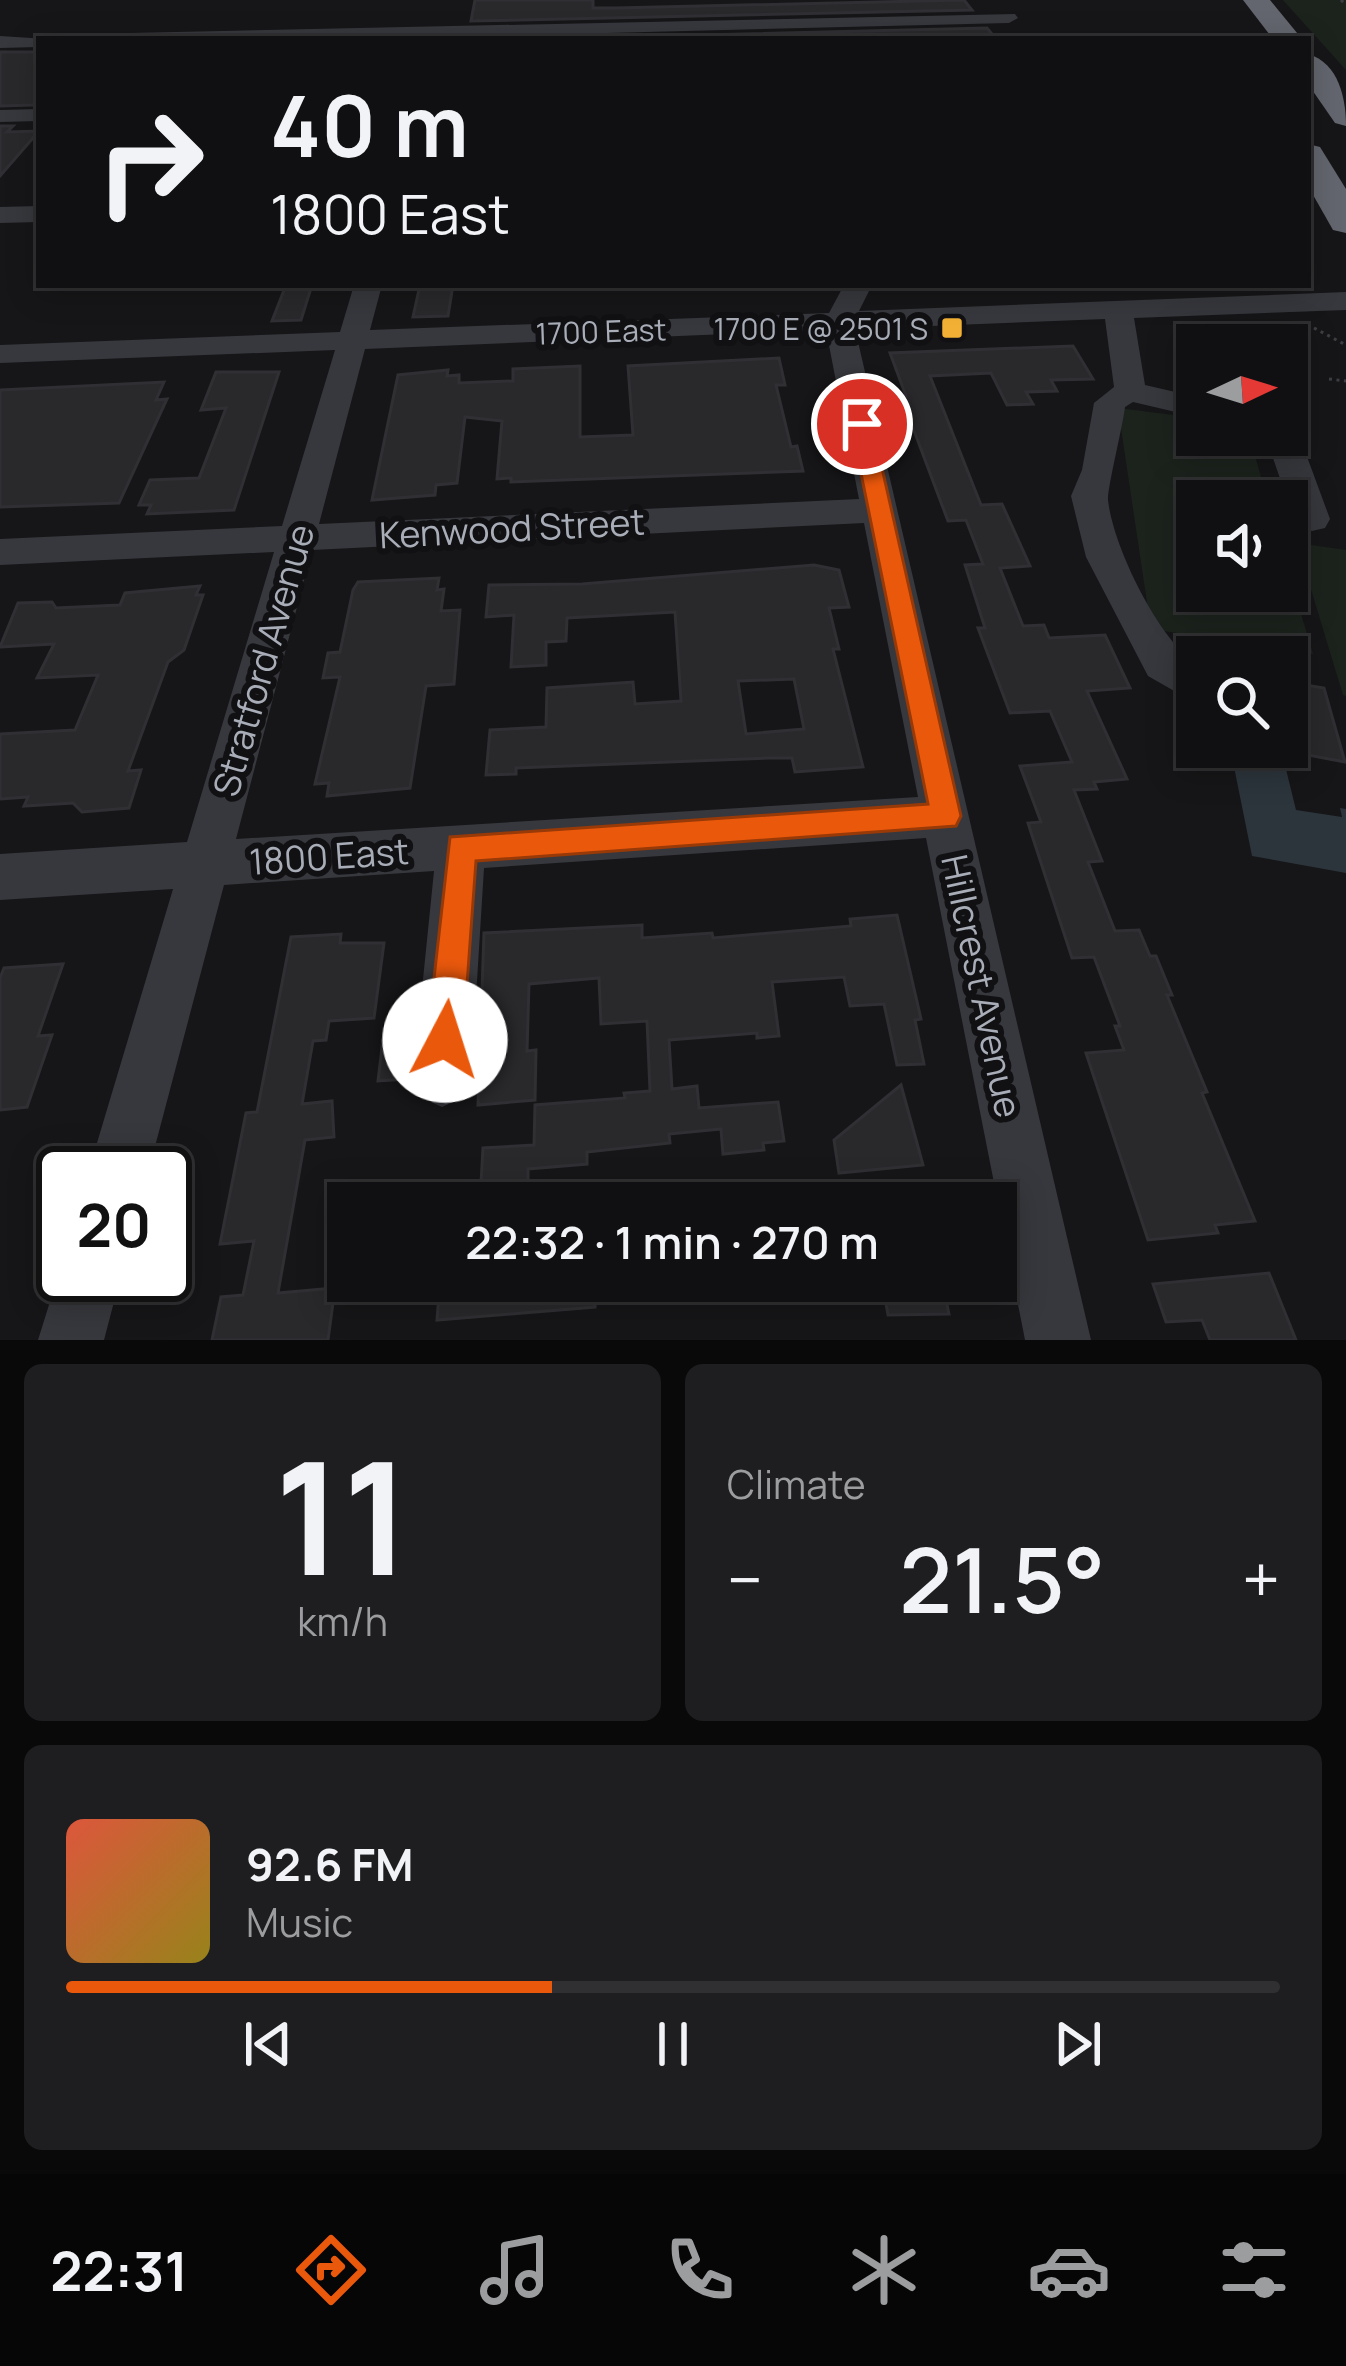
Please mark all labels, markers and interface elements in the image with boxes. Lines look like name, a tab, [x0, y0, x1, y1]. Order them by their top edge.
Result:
text: 40 m	[270, 67, 469, 182]
icon: right	[72, 84, 228, 240]
text: 1800 East	[270, 176, 510, 250]
street label: 1700 East	[535, 308, 667, 354]
place label: 1700 E @ 2501 S	[714, 308, 928, 349]
marker: 1700 E @ 2501 S	[939, 315, 965, 341]
north arrow	[1176, 324, 1308, 456]
map controls	[1176, 324, 1308, 768]
pin	[811, 373, 913, 475]
icon: arrive	[829, 391, 895, 457]
button: sound	[1176, 480, 1308, 612]
street label: Kenwood Street	[378, 497, 646, 559]
street label: Stratford Avenue	[201, 518, 325, 802]
button: search	[1176, 636, 1308, 768]
street label: 1800 East	[248, 826, 410, 886]
street label: Hillcrest Avenue	[930, 850, 1034, 1122]
position arrow	[382, 977, 508, 1103]
speed limit sign: 20	[36, 1146, 192, 1302]
text: 22:32 · 1 min · 270 m	[465, 1211, 879, 1273]
text: 11	[274, 1409, 411, 1622]
text: Climate	[727, 1457, 866, 1511]
text: 21.5°	[899, 1517, 1105, 1640]
text: −	[727, 1534, 763, 1624]
text: +	[1242, 1534, 1280, 1624]
text: km/h	[297, 1594, 388, 1648]
text: 92.6 FM	[246, 1833, 413, 1895]
text: Music	[246, 1895, 353, 1949]
icon: previous	[235, 2011, 301, 2077]
icon: pause	[640, 2011, 706, 2077]
icon: next	[1045, 2011, 1111, 2077]
icon: directions	[289, 2228, 373, 2312]
icon: music	[473, 2228, 557, 2312]
icon: phone	[658, 2228, 742, 2312]
icon: climate	[842, 2228, 926, 2312]
icon: car	[1027, 2228, 1111, 2312]
icon: filters	[1212, 2228, 1296, 2312]
text: 22:31	[50, 2233, 188, 2307]

